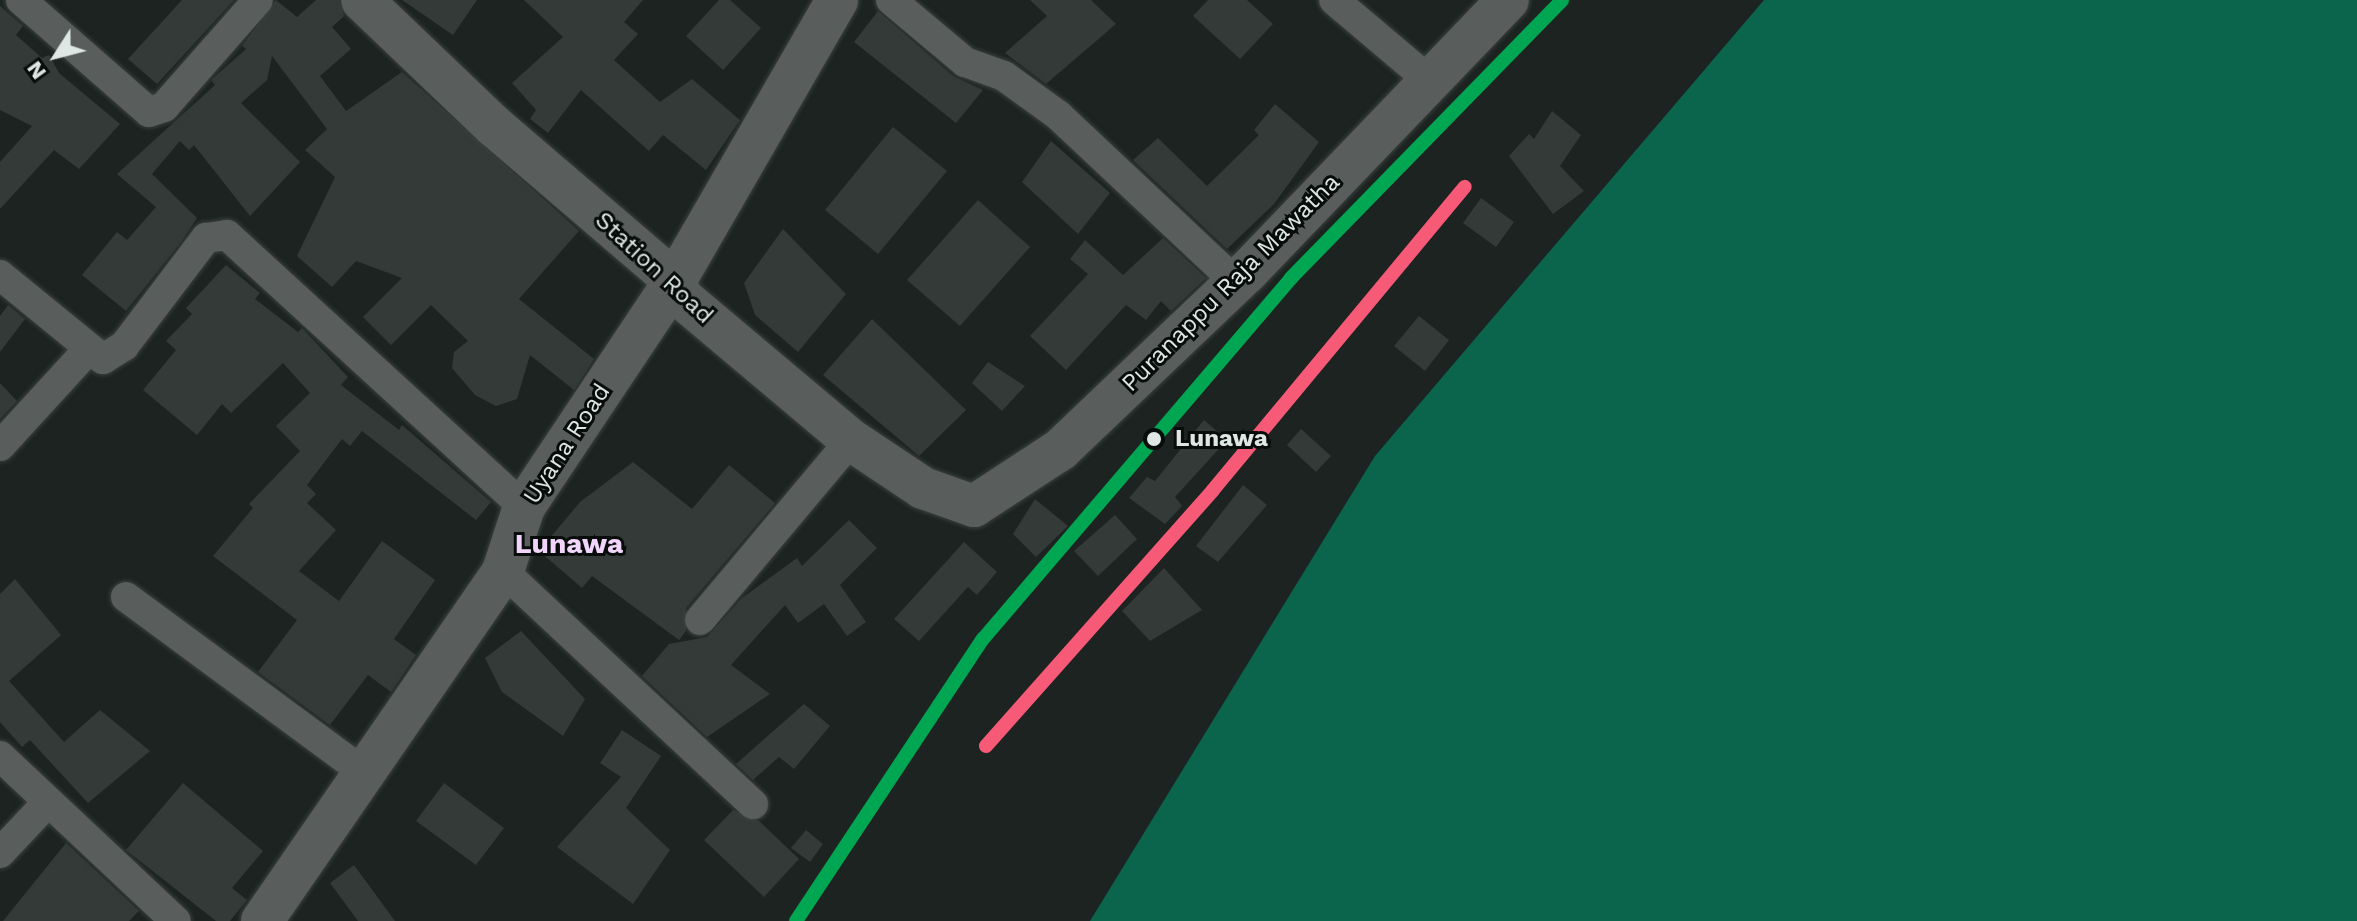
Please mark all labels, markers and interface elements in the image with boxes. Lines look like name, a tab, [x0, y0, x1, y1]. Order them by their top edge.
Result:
north arrow	[16, 16, 96, 96]
text: N	[21, 56, 51, 84]
street label: Puranappu Raja Mawatha	[1116, 168, 1346, 398]
street label: Station Road	[589, 206, 719, 330]
street label: Uyana Road	[517, 378, 617, 510]
marker: Lunawa	[1140, 425, 1168, 453]
place label: Lunawa	[1175, 425, 1268, 453]
district label: Lunawa	[515, 527, 623, 561]

